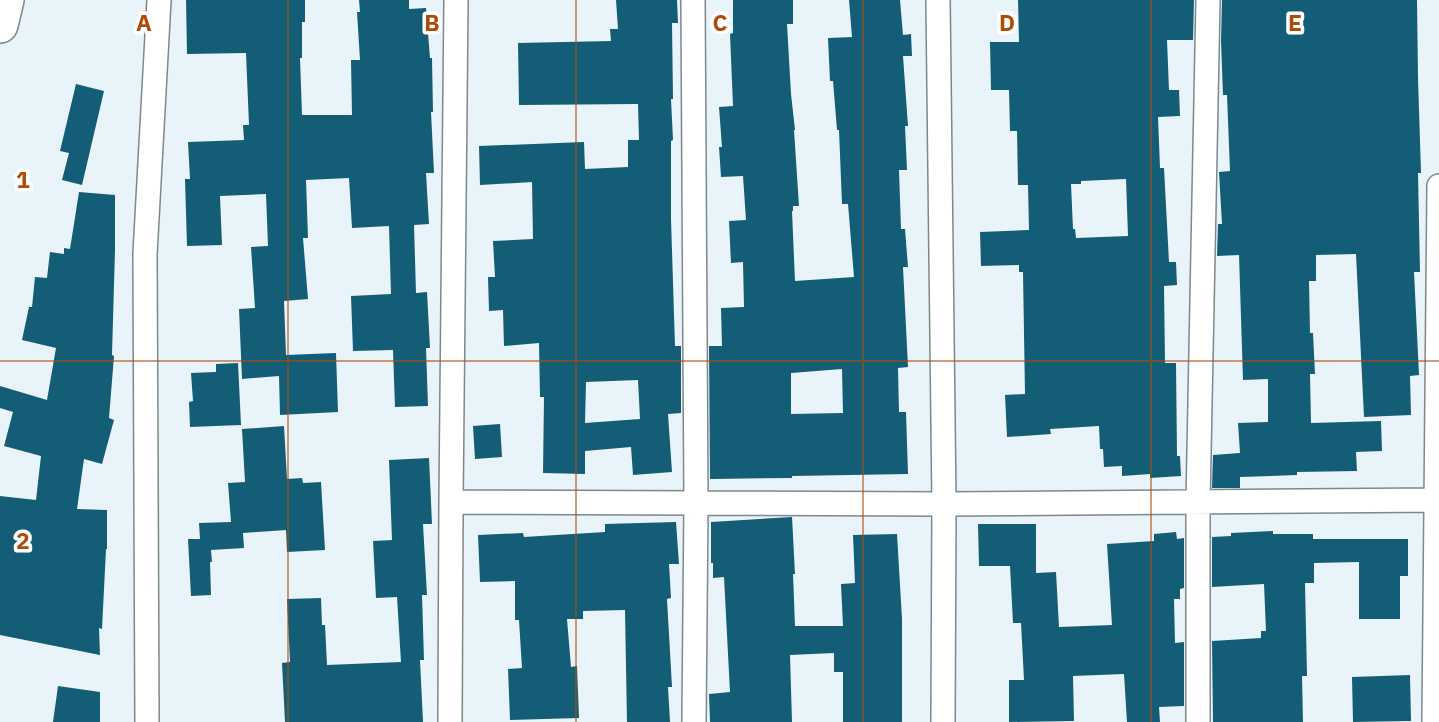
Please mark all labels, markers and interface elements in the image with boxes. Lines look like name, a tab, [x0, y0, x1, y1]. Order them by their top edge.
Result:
text: A	[136, 7, 152, 37]
text: B	[424, 7, 440, 37]
text: C	[713, 7, 728, 37]
text: D	[999, 7, 1015, 37]
text: E	[1288, 7, 1302, 37]
text: 1	[16, 164, 30, 194]
text: 2	[16, 525, 30, 555]

